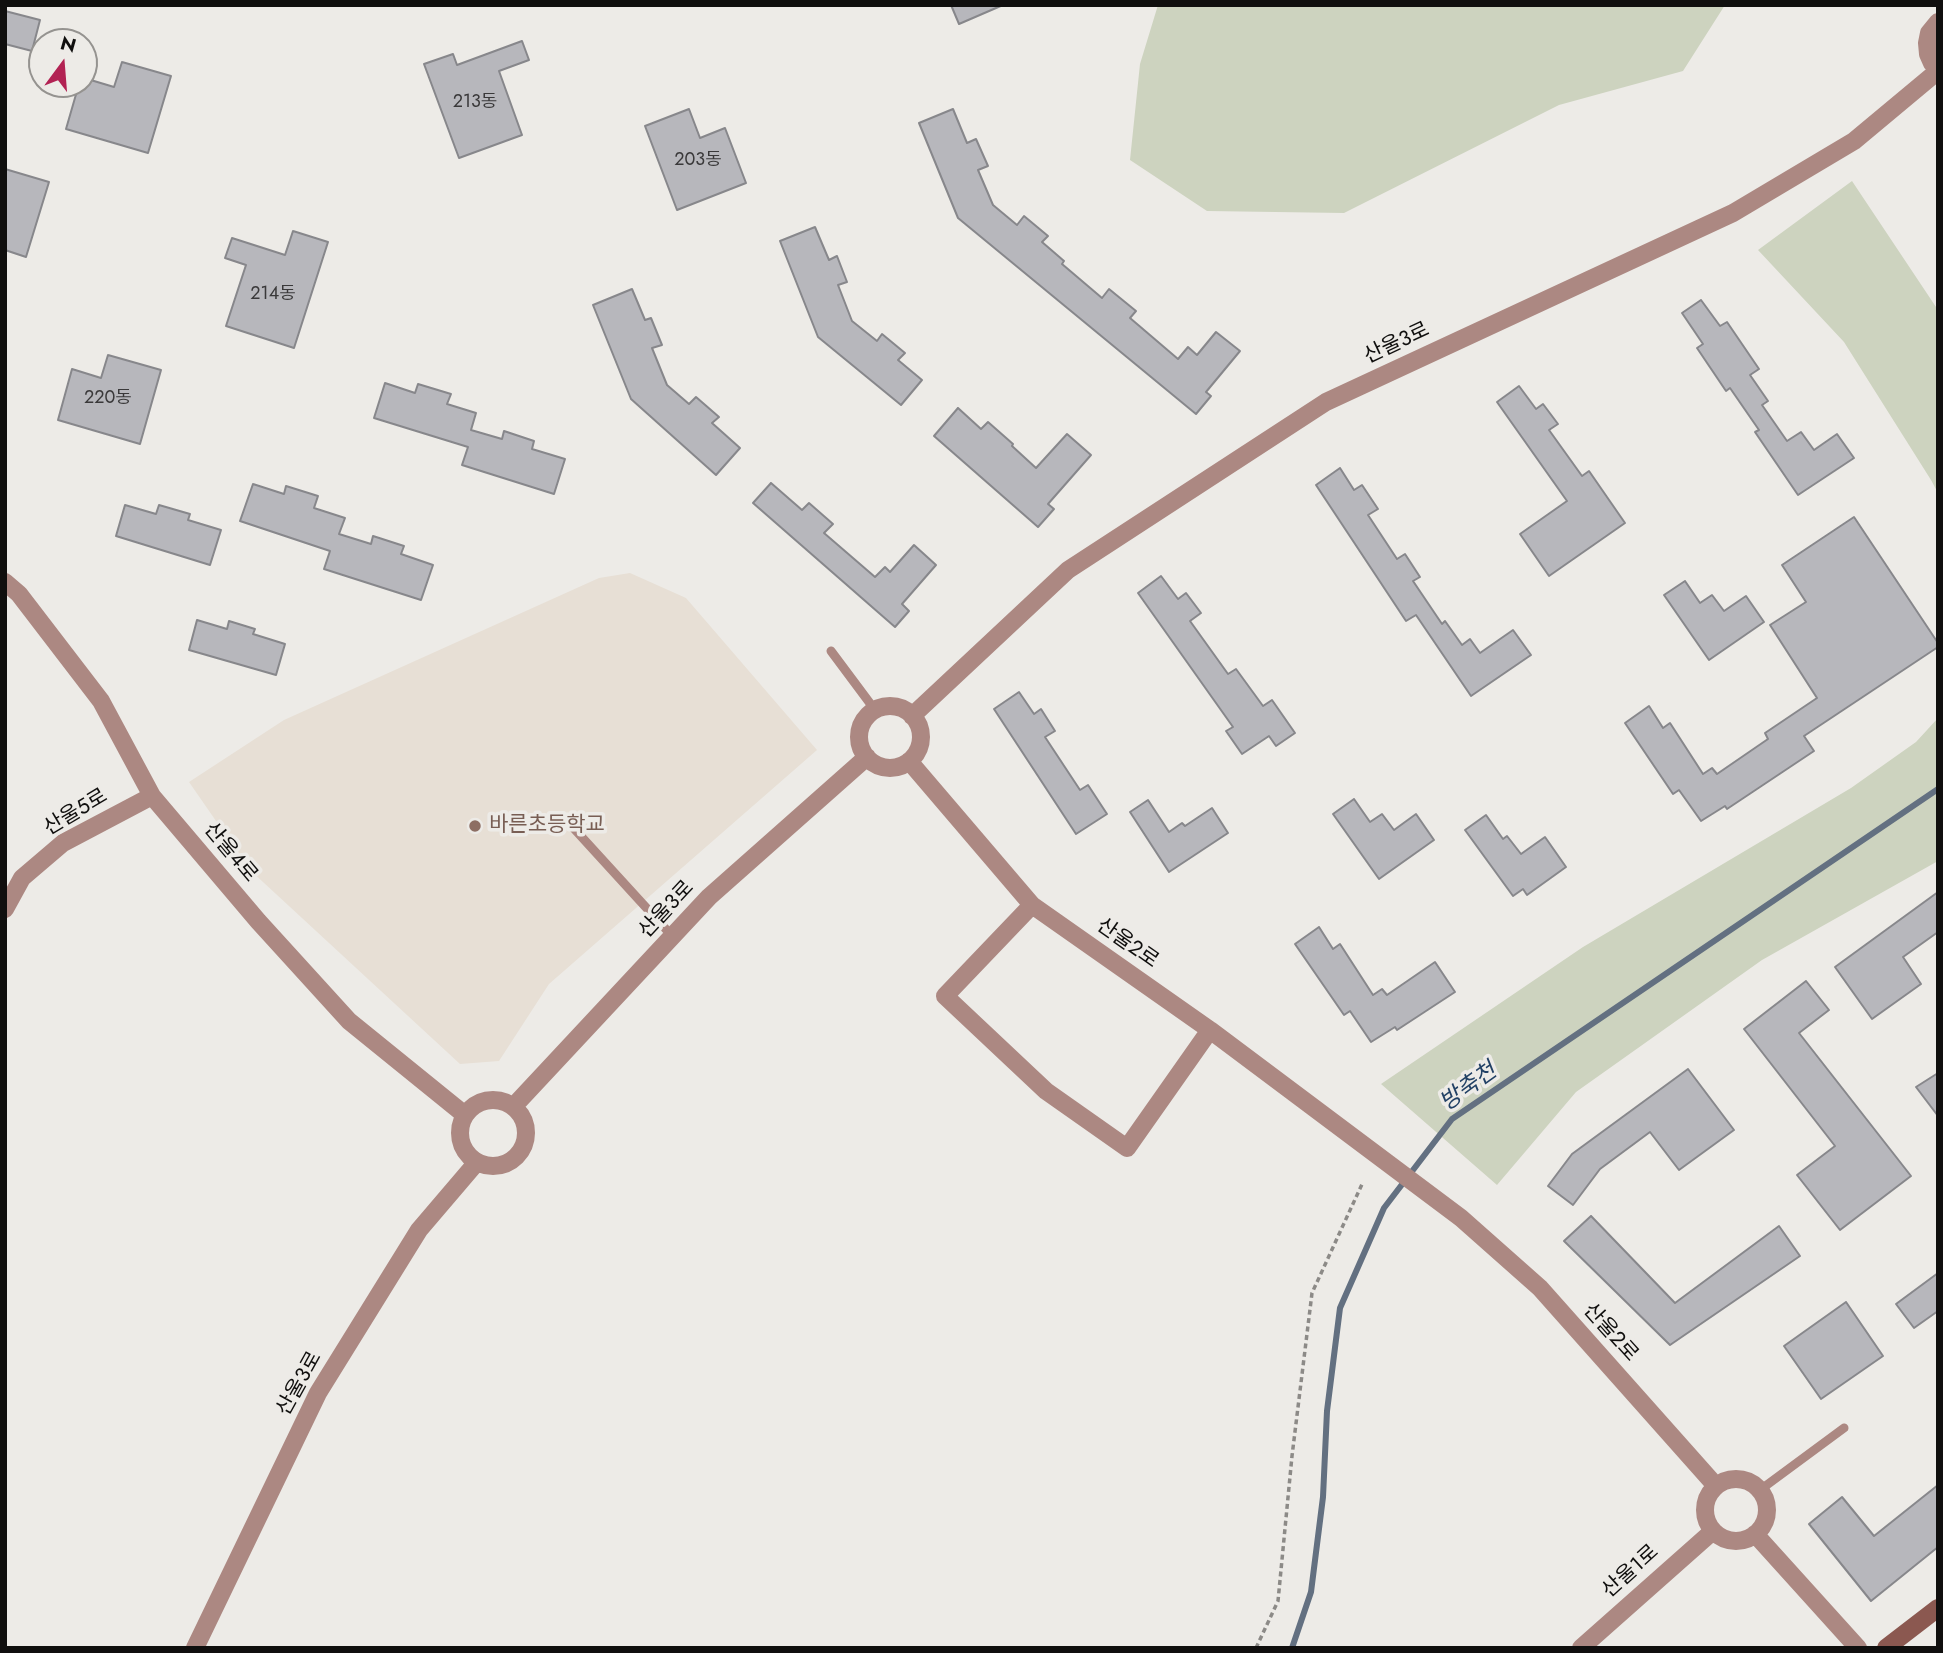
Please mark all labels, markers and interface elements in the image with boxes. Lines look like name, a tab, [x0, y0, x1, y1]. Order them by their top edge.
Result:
north arrow	[28, 28, 98, 98]
text: N	[57, 29, 79, 59]
house number: 213동	[453, 92, 497, 114]
house number: 203동	[674, 150, 722, 172]
house number: 214동	[250, 284, 296, 306]
street label: 산울3로	[1360, 318, 1434, 370]
house number: 220동	[84, 388, 132, 410]
street label: 산울5로	[40, 784, 112, 842]
place label: 바른초등학교	[489, 813, 605, 839]
street label: 산울4로	[198, 818, 262, 888]
marker: 바른초등학교	[467, 818, 483, 834]
street label: 산울3로	[634, 876, 700, 944]
street label: 산울2로	[1091, 914, 1163, 974]
water label: 방축천	[1435, 1058, 1503, 1118]
street label: 산울2로	[1577, 1299, 1643, 1367]
street label: 산울3로	[272, 1348, 328, 1420]
street label: 산울1로	[1598, 1540, 1664, 1604]

